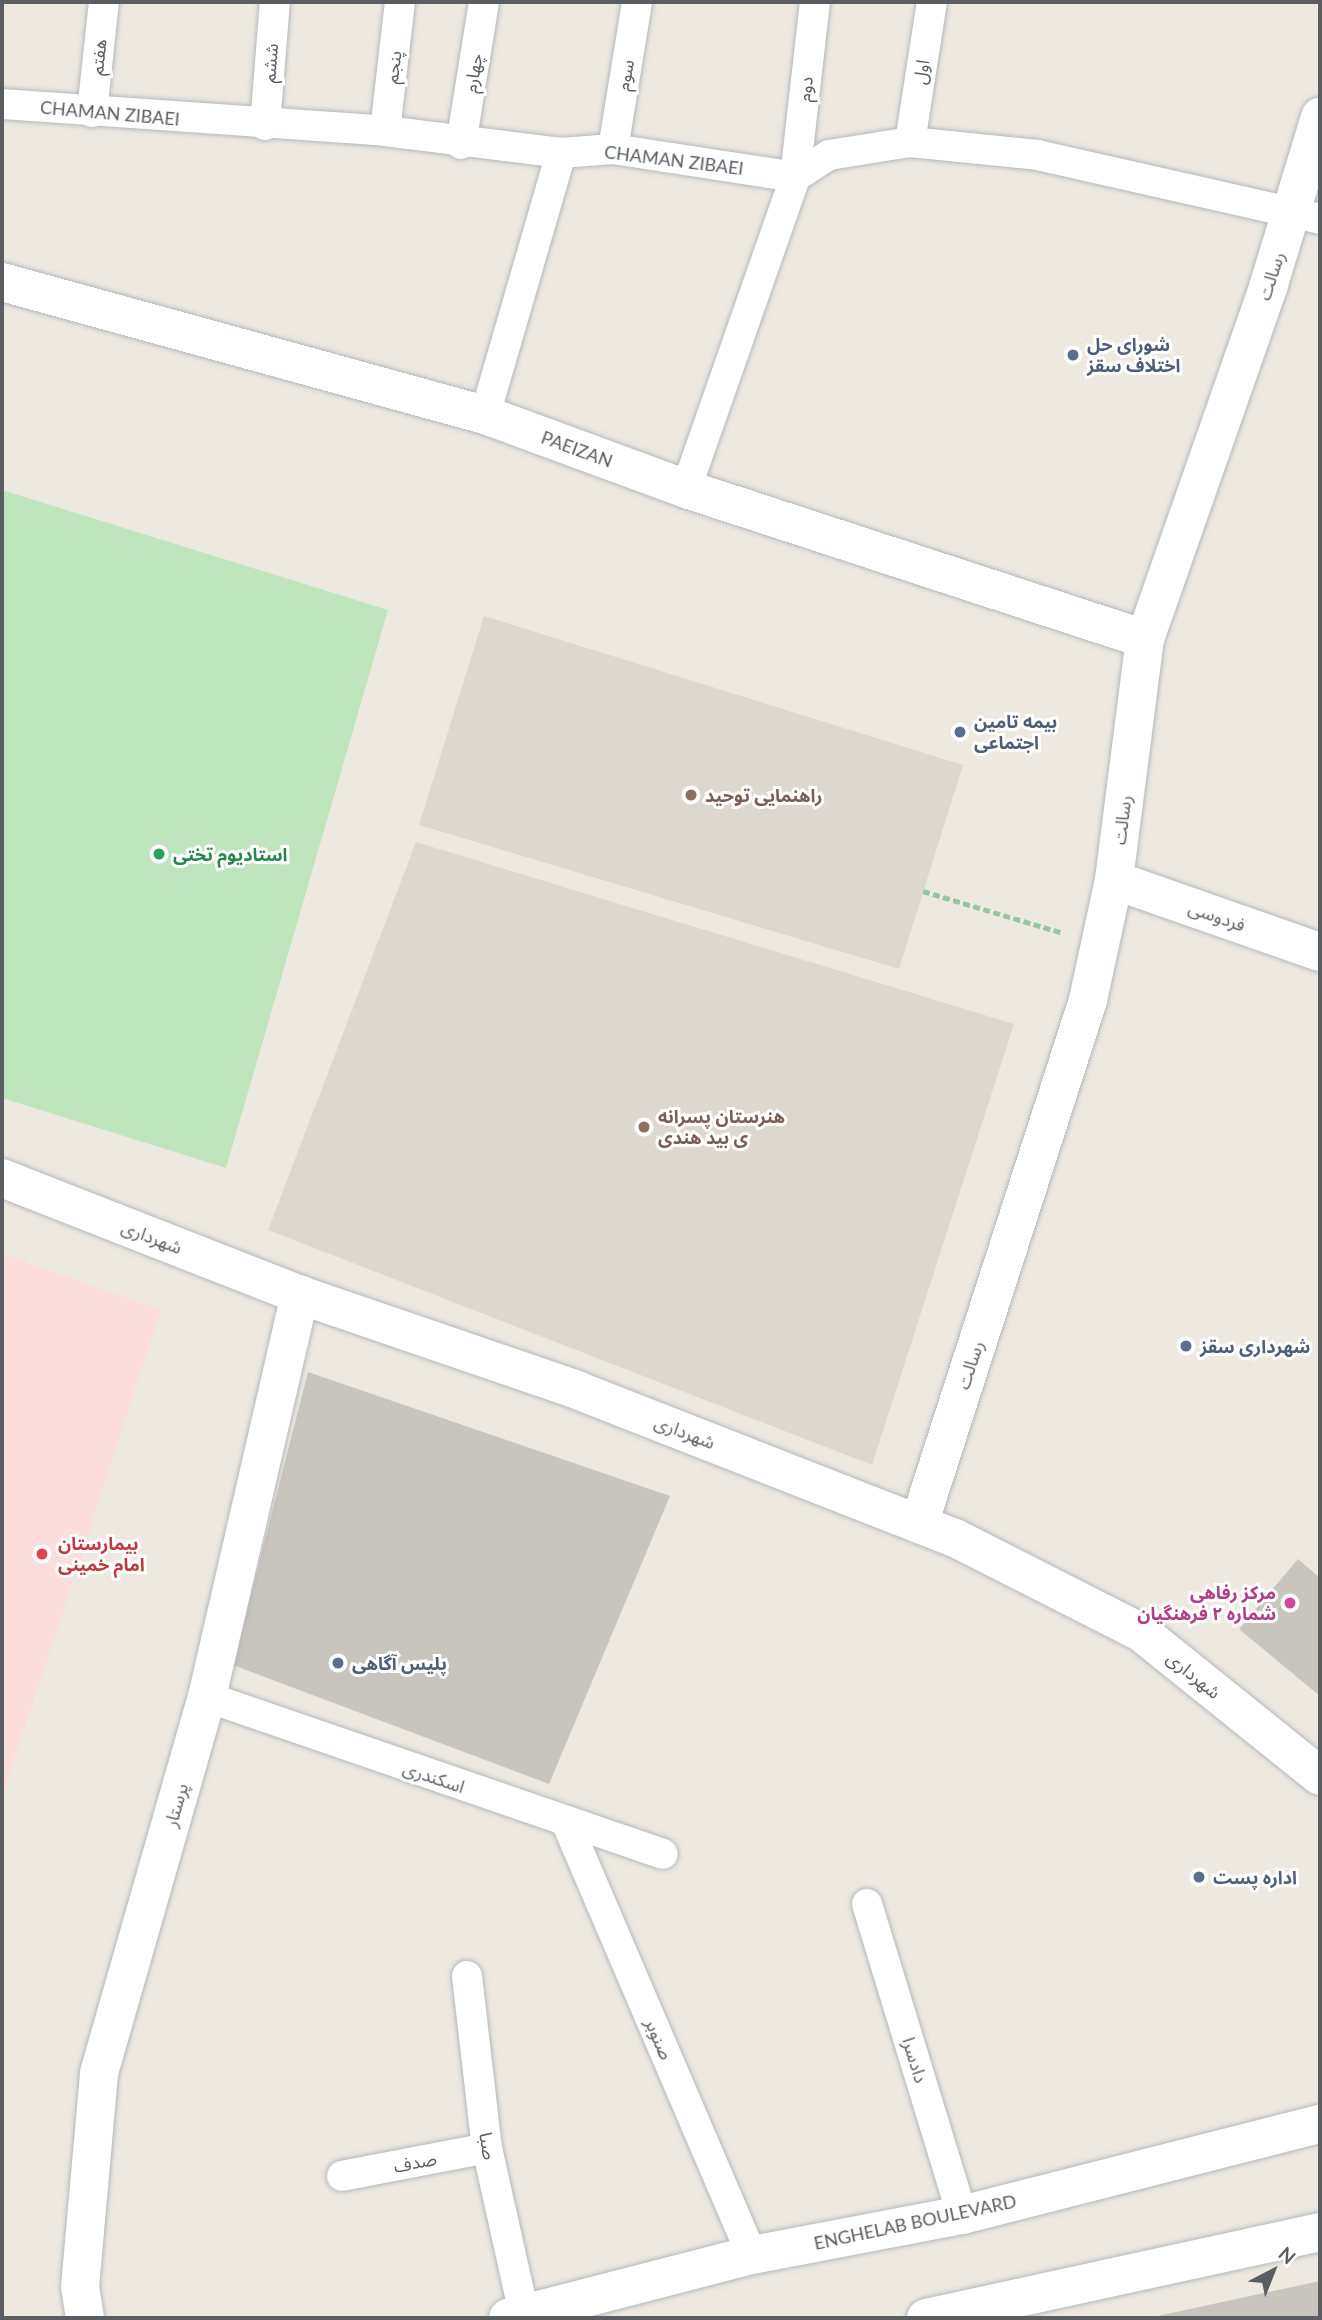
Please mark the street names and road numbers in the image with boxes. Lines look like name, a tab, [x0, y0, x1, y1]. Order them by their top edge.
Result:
street label: هفتم	[85, 38, 111, 76]
street label: ششم	[258, 42, 282, 84]
street label: پنجم	[380, 49, 406, 85]
street label: چهارم	[459, 52, 487, 94]
street label: سوم	[612, 58, 638, 92]
street label: اول	[908, 58, 934, 86]
street label: دوم	[793, 75, 817, 103]
street label: CHAMAN ZIBAEI	[39, 96, 181, 130]
street label: CHAMAN ZIBAEI	[603, 141, 745, 179]
street label: رسالت	[1253, 249, 1289, 303]
street label: PAEIZAN	[538, 426, 616, 472]
street label: رسالت	[1108, 794, 1136, 846]
street label: فردوسی	[1186, 896, 1248, 936]
street label: شهرداری	[119, 1216, 185, 1258]
street label: رسالت	[952, 1338, 988, 1392]
street label: شهرداری	[652, 1411, 718, 1453]
street label: شهرداری	[1163, 1647, 1225, 1703]
street label: اسکندری	[400, 1756, 468, 1798]
street label: پرستار	[159, 1781, 193, 1829]
street label: صنوبر	[641, 2015, 677, 2063]
street label: دادسرا	[898, 2035, 932, 2085]
street label: صبا	[475, 2131, 501, 2161]
street label: صدف	[392, 2147, 438, 2177]
street label: ENGHELAB BOULEVARD	[812, 2190, 1018, 2254]

